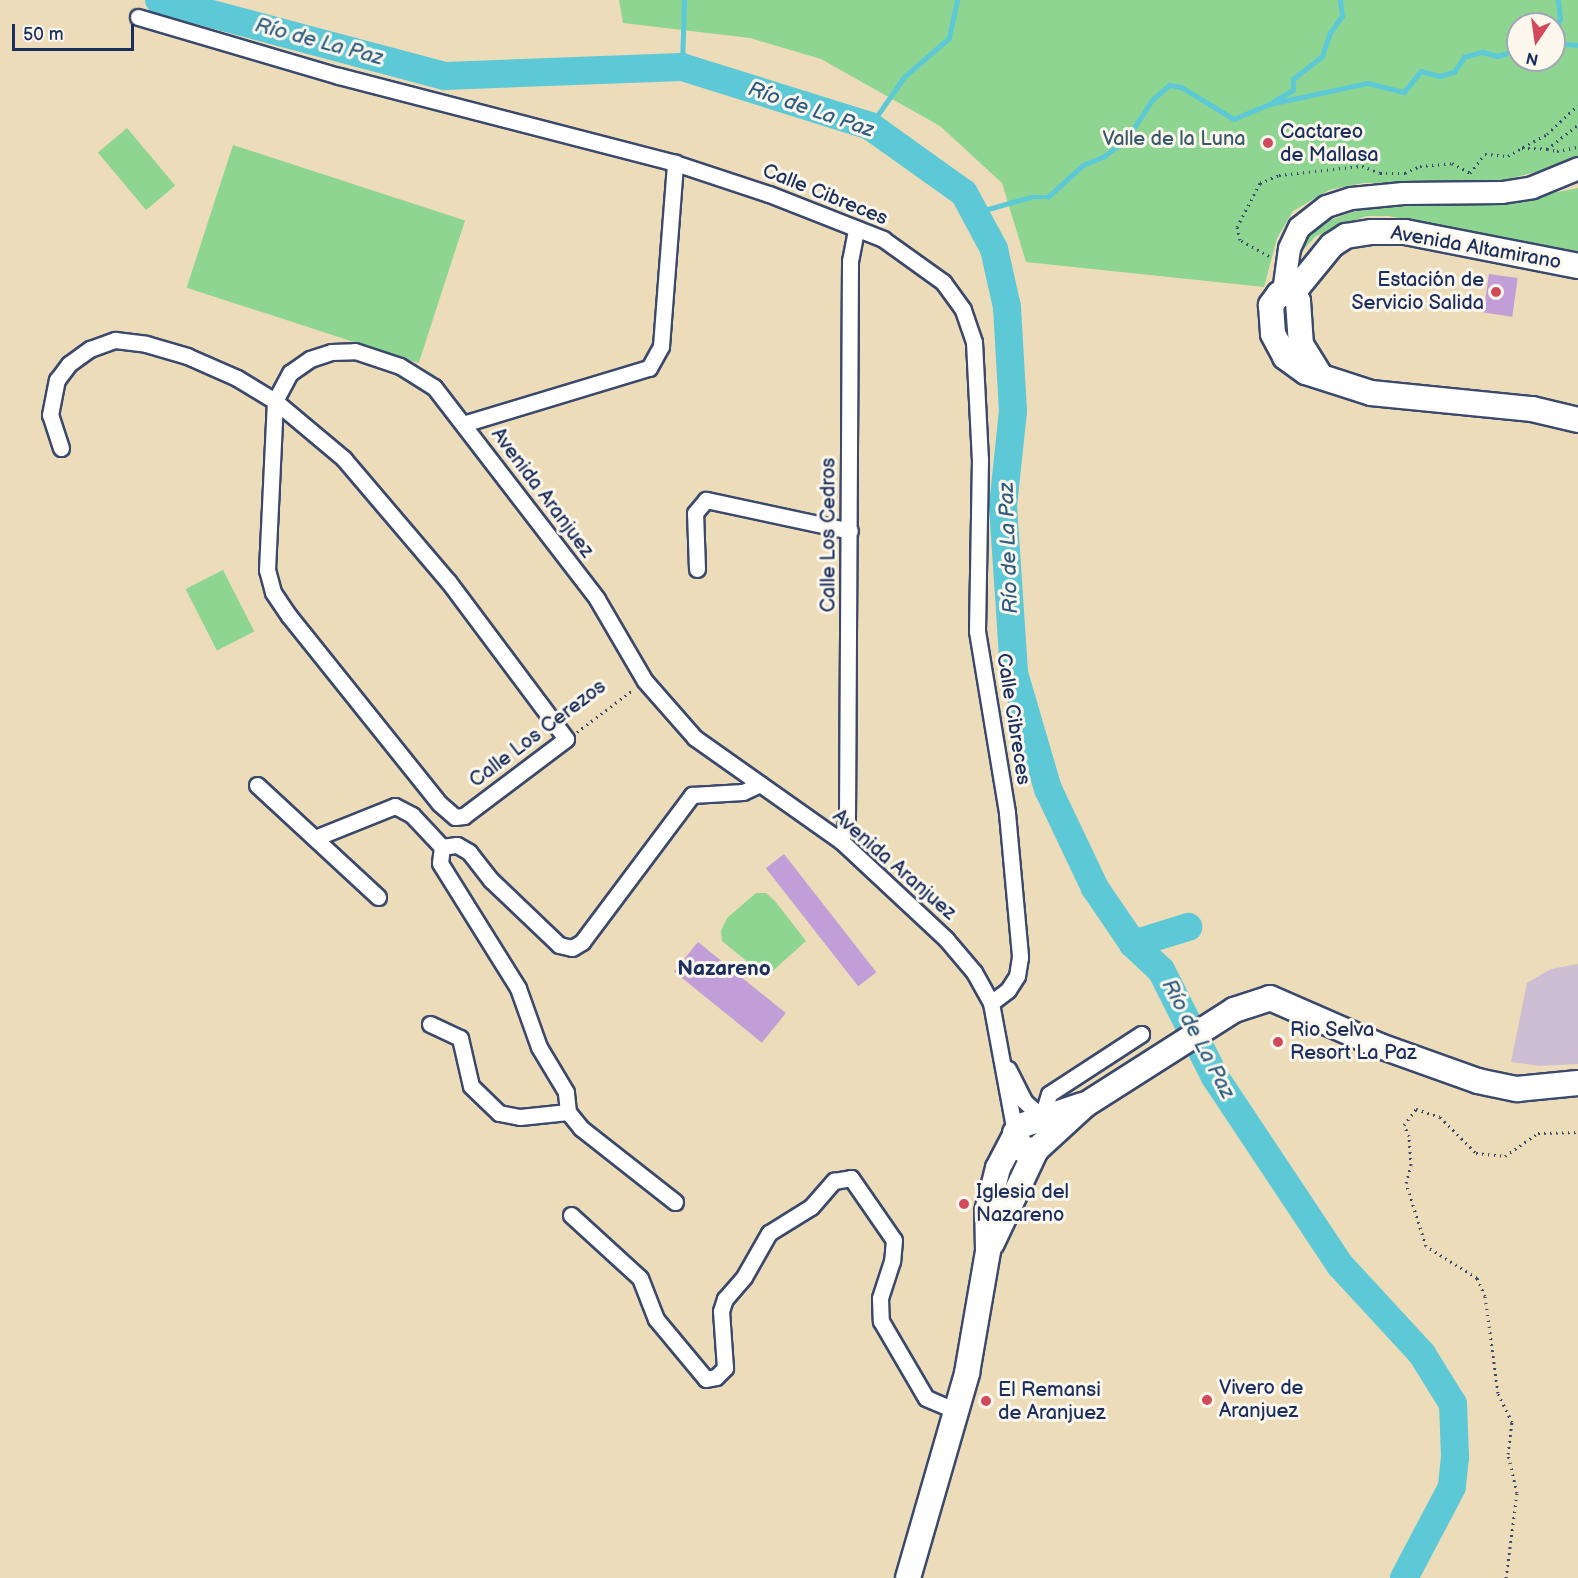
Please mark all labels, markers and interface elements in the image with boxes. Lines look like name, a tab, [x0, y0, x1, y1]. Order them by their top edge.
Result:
scale bar	[15, 12, 136, 50]
north arrow	[1506, 12, 1566, 72]
water label: Río de La Paz	[252, 13, 386, 71]
text: 50 m	[23, 24, 64, 45]
text: N	[1524, 47, 1540, 69]
water label: Río de La Paz	[745, 77, 877, 143]
place label: Cactareo de Mallasa	[1280, 120, 1379, 167]
park label: Valle de la Luna	[1102, 127, 1246, 151]
marker: Cactareo de Mallasa	[1261, 136, 1275, 150]
street label: Calle Cibreces	[759, 159, 891, 231]
street label: Avenida Altamirano	[1389, 221, 1563, 275]
place label: Estación de Servicio Salida	[1351, 268, 1484, 315]
marker: Estación de Servicio Salida	[1489, 285, 1503, 299]
street label: Avenida Aranjuez	[485, 423, 599, 563]
street label: Calle Los Cedros	[817, 458, 841, 612]
water label: Río de La Paz	[994, 482, 1024, 614]
street label: Calle Cibreces	[991, 652, 1035, 786]
street label: Calle Los Cerezos	[465, 675, 611, 793]
street label: Avenida Aranjuez	[827, 805, 961, 925]
district label: Nazareno	[677, 956, 771, 982]
water label: Río de La Paz	[1156, 975, 1240, 1103]
place label: Rio Selva Resort La Paz	[1290, 1018, 1417, 1065]
marker: Rio Selva Resort La Paz	[1271, 1035, 1285, 1049]
place label: Iglesia del Nazareno	[976, 1180, 1069, 1227]
marker: Iglesia del Nazareno	[957, 1197, 971, 1211]
place label: Vivero de Aranjuez	[1219, 1376, 1303, 1423]
place label: El Remansi de Aranjuez	[998, 1378, 1106, 1425]
marker: Vivero de Aranjuez	[1200, 1393, 1214, 1407]
marker: El Remansi de Aranjuez	[979, 1394, 993, 1408]

